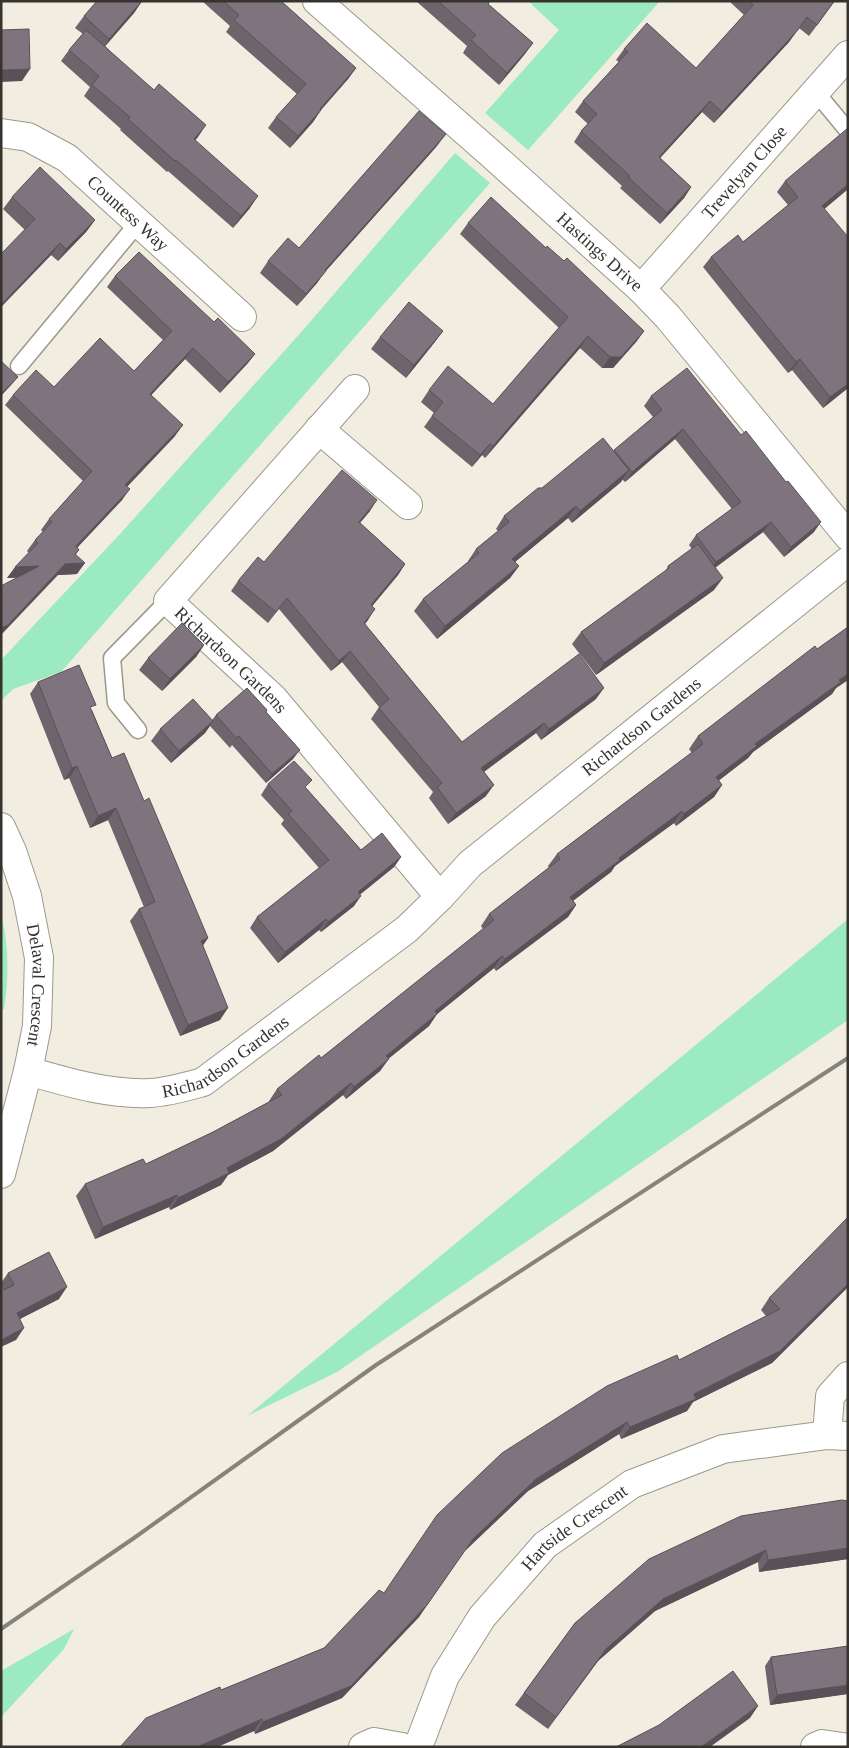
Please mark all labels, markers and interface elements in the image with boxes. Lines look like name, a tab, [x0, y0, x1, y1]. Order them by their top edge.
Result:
street label: Trevelyan Close	[698, 121, 791, 223]
street label: Countess Way	[83, 171, 173, 255]
street label: Hastings Drive	[553, 208, 647, 296]
street label: Richardson Gardens	[171, 602, 291, 717]
street label: Richardson Gardens	[578, 673, 705, 780]
street label: Delaval Crescent	[23, 922, 49, 1048]
street label: Richardson Gardens	[160, 1011, 293, 1102]
street label: Hartside Crescent	[517, 1481, 631, 1575]

